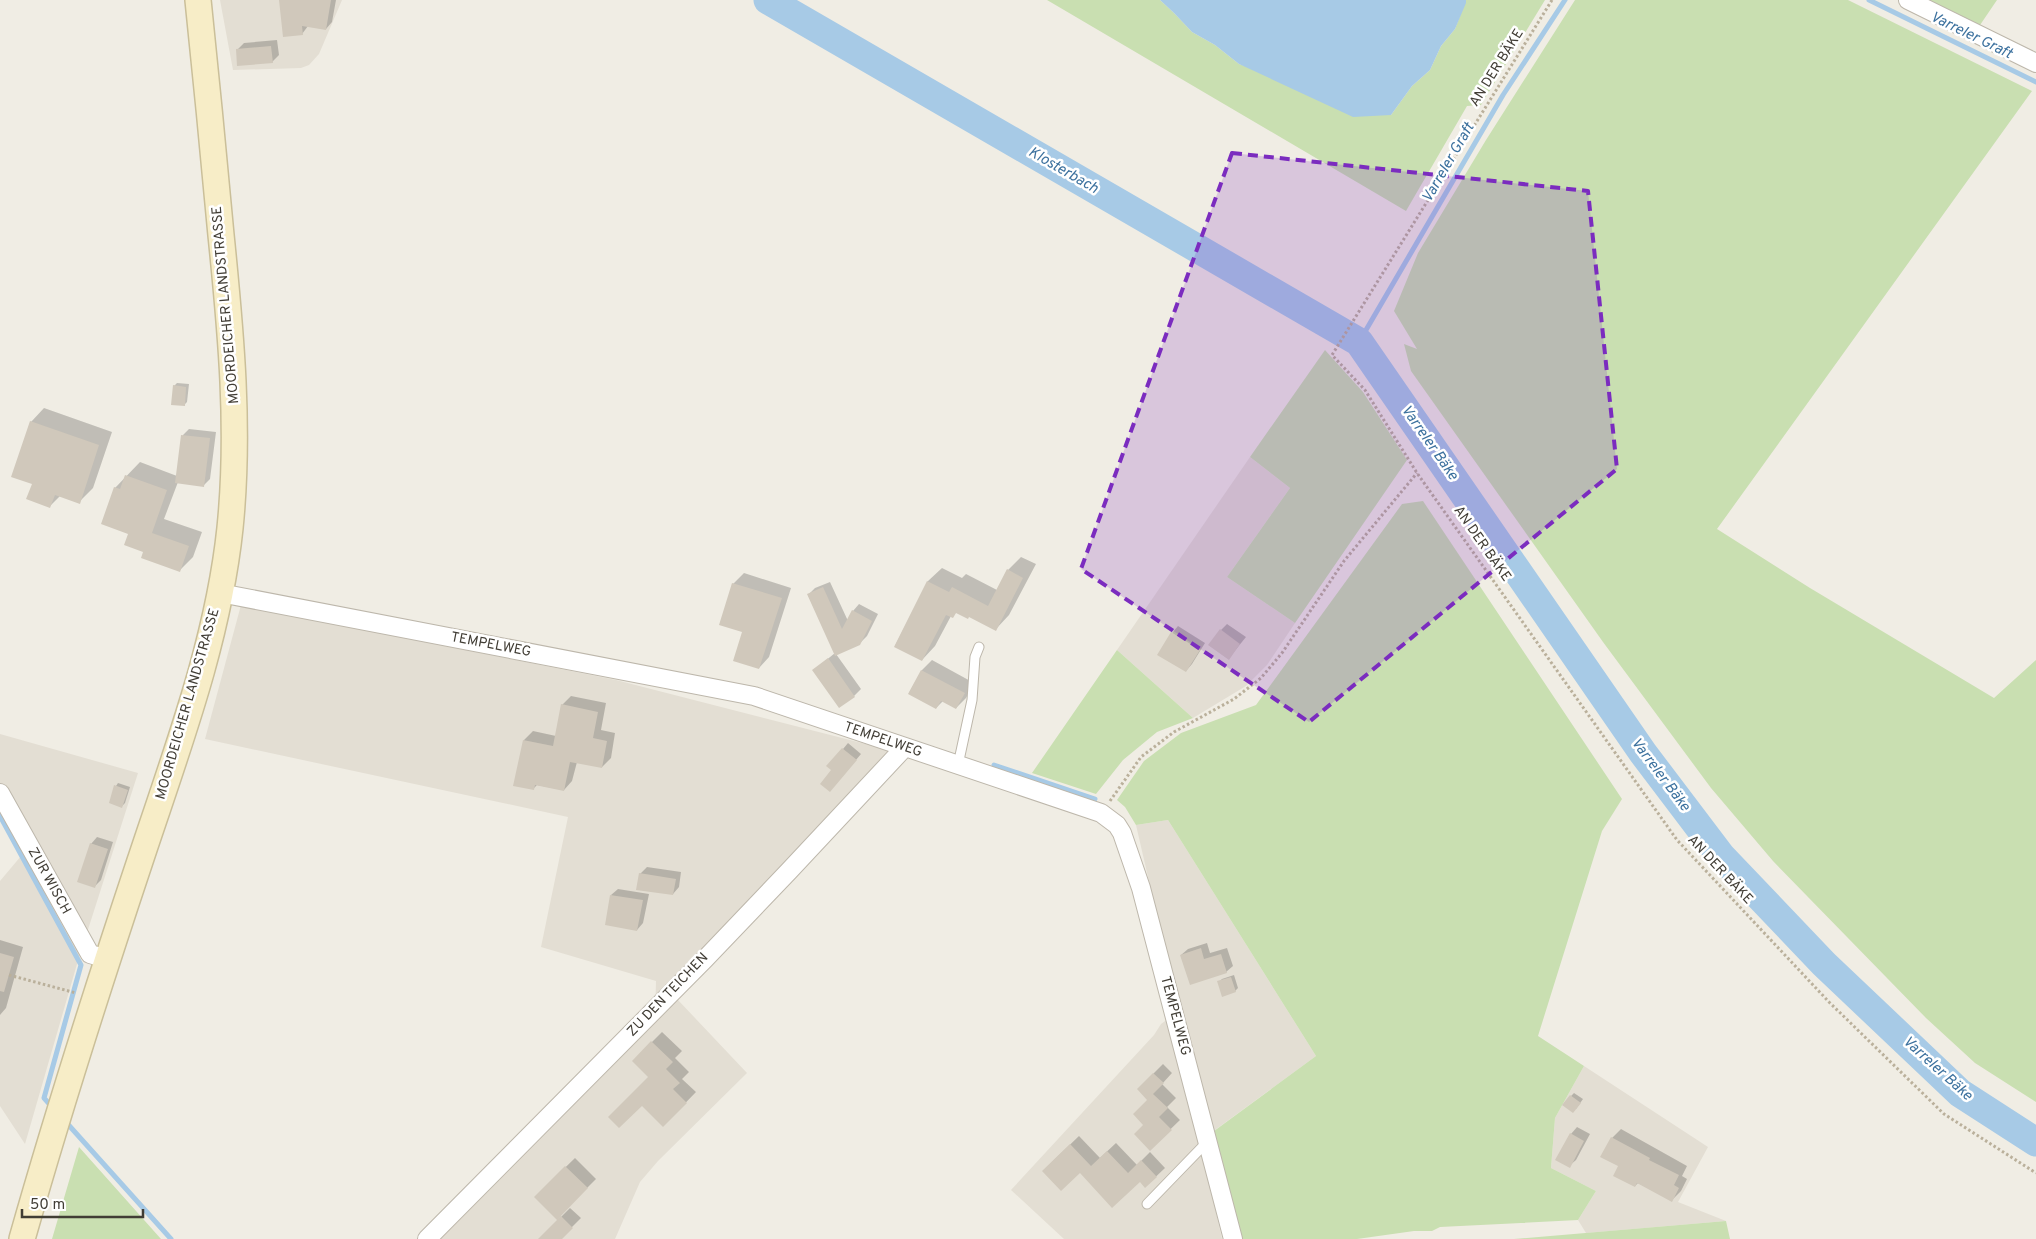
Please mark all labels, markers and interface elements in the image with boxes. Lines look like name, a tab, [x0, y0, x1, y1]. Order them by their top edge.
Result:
water label: Varreler Graft	[1927, 8, 2016, 64]
street label: AN DER BÄKE	[1466, 25, 1528, 110]
water label: Varreler Graft	[1419, 119, 1480, 206]
water label: Klosterbach	[1025, 143, 1101, 199]
street label: MOORDEICHER LANDSTRASSE	[209, 205, 243, 405]
water label: Varreler Bäke	[1396, 402, 1462, 484]
street label: AN DER BÄKE	[1450, 502, 1515, 585]
street label: MOORDEICHER LANDSTRASSE	[152, 606, 224, 802]
street label: TEMPELWEG	[449, 629, 533, 661]
street label: TEMPELWEG	[842, 719, 924, 761]
water label: Varreler Bäke	[1626, 734, 1694, 816]
street label: AN DER BÄKE	[1684, 831, 1757, 908]
street label: ZUR WISCH	[24, 845, 74, 917]
street label: ZU DEN TEICHEN	[624, 950, 712, 1040]
street label: TEMPELWEG	[1156, 974, 1194, 1058]
water label: Varreler Bäke	[1898, 1033, 1976, 1105]
scale bar	[22, 1186, 144, 1218]
text: 50 m	[30, 1196, 65, 1215]

